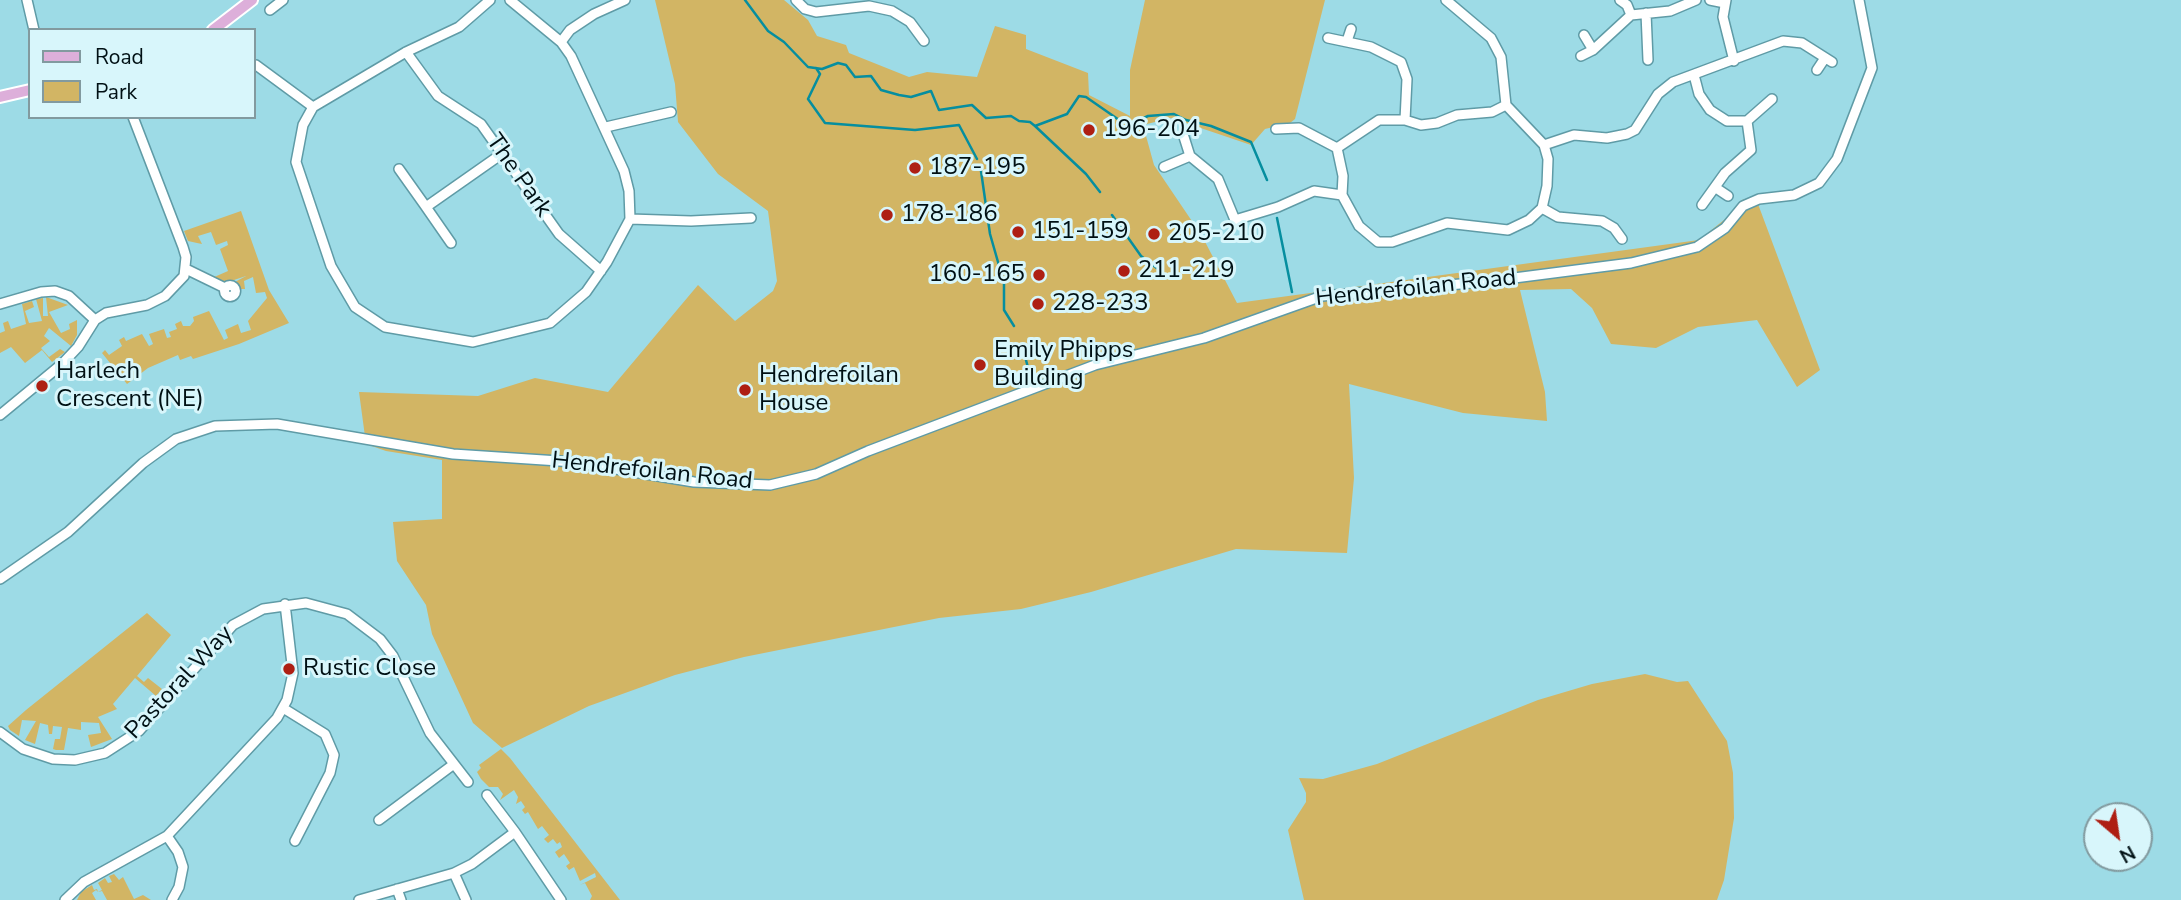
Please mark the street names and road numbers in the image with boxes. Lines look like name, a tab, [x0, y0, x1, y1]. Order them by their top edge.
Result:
street label: The Park	[479, 129, 557, 223]
street label: Hendrefoilan Road	[1314, 264, 1518, 314]
street label: Hendrefoilan Road	[550, 447, 754, 497]
street label: Pastoral Way	[120, 620, 240, 746]

